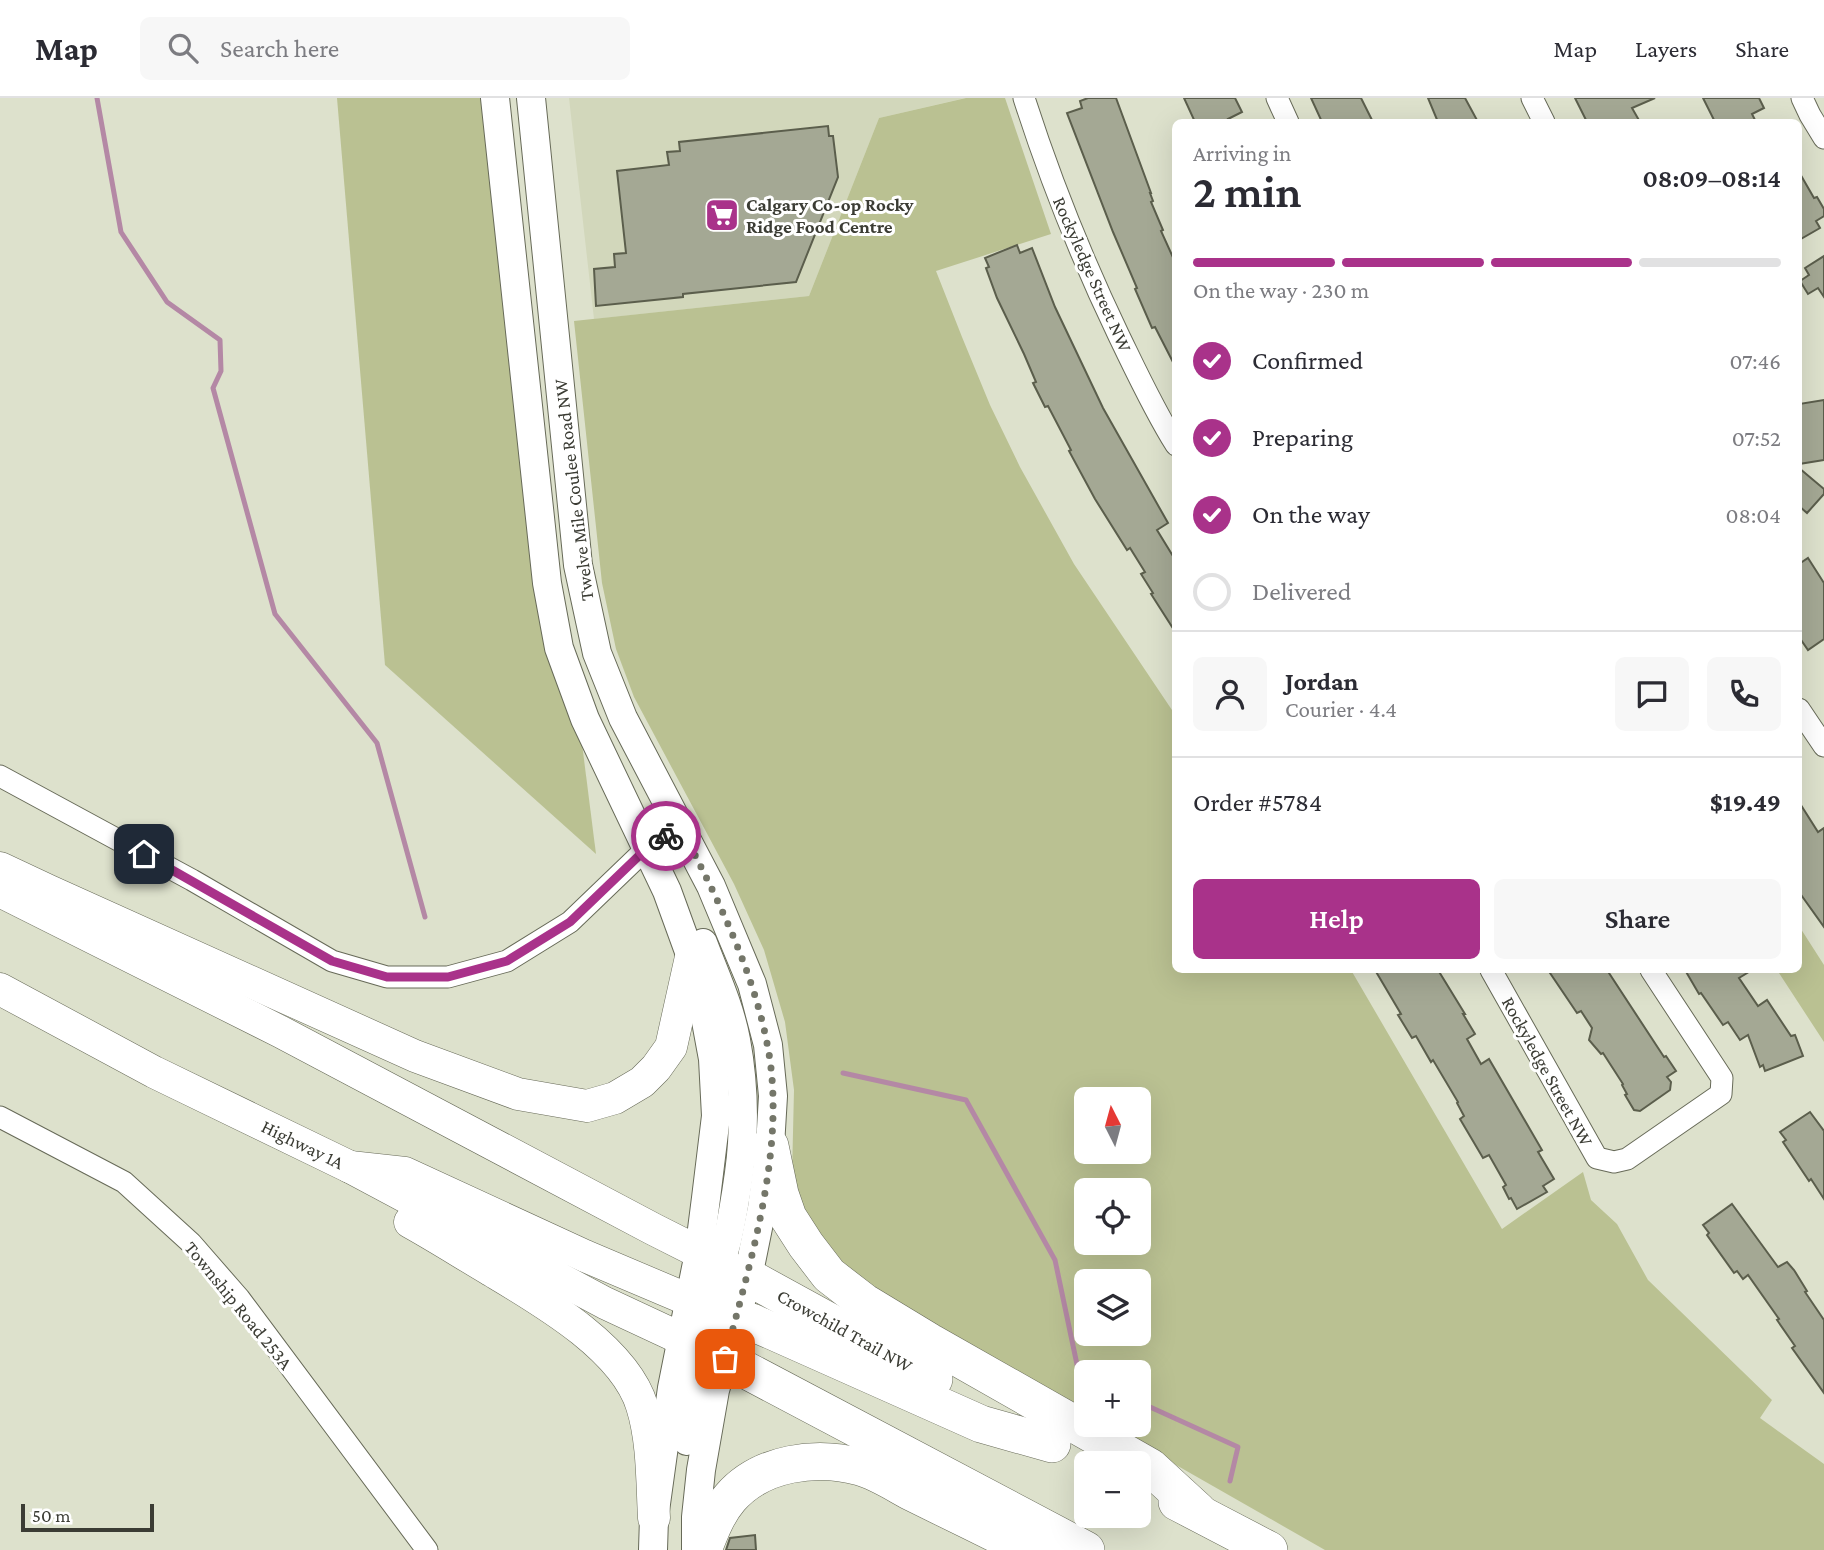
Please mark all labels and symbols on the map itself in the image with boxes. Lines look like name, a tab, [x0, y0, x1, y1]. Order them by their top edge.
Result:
street label: Rockyledge Street NW	[1049, 193, 1136, 355]
place label: Calgary Co-op Rocky Ridge Food Centre	[746, 194, 914, 237]
supermarket icon: Calgary Co-op Rocky Ridge Food Centre	[703, 196, 741, 234]
street label: Twelve Mile Coulee Road NW	[549, 377, 598, 602]
courier	[631, 801, 701, 871]
pin	[114, 824, 174, 884]
street label: Rockyledge Street NW	[1498, 993, 1598, 1150]
north arrow	[1074, 1087, 1152, 1164]
street label: Highway 1A	[258, 1116, 347, 1173]
street label: Township Road 253A	[180, 1237, 297, 1374]
street label: Crowchild Trail NW	[774, 1285, 916, 1377]
pin	[695, 1329, 755, 1389]
scale bar	[21, 1501, 154, 1533]

